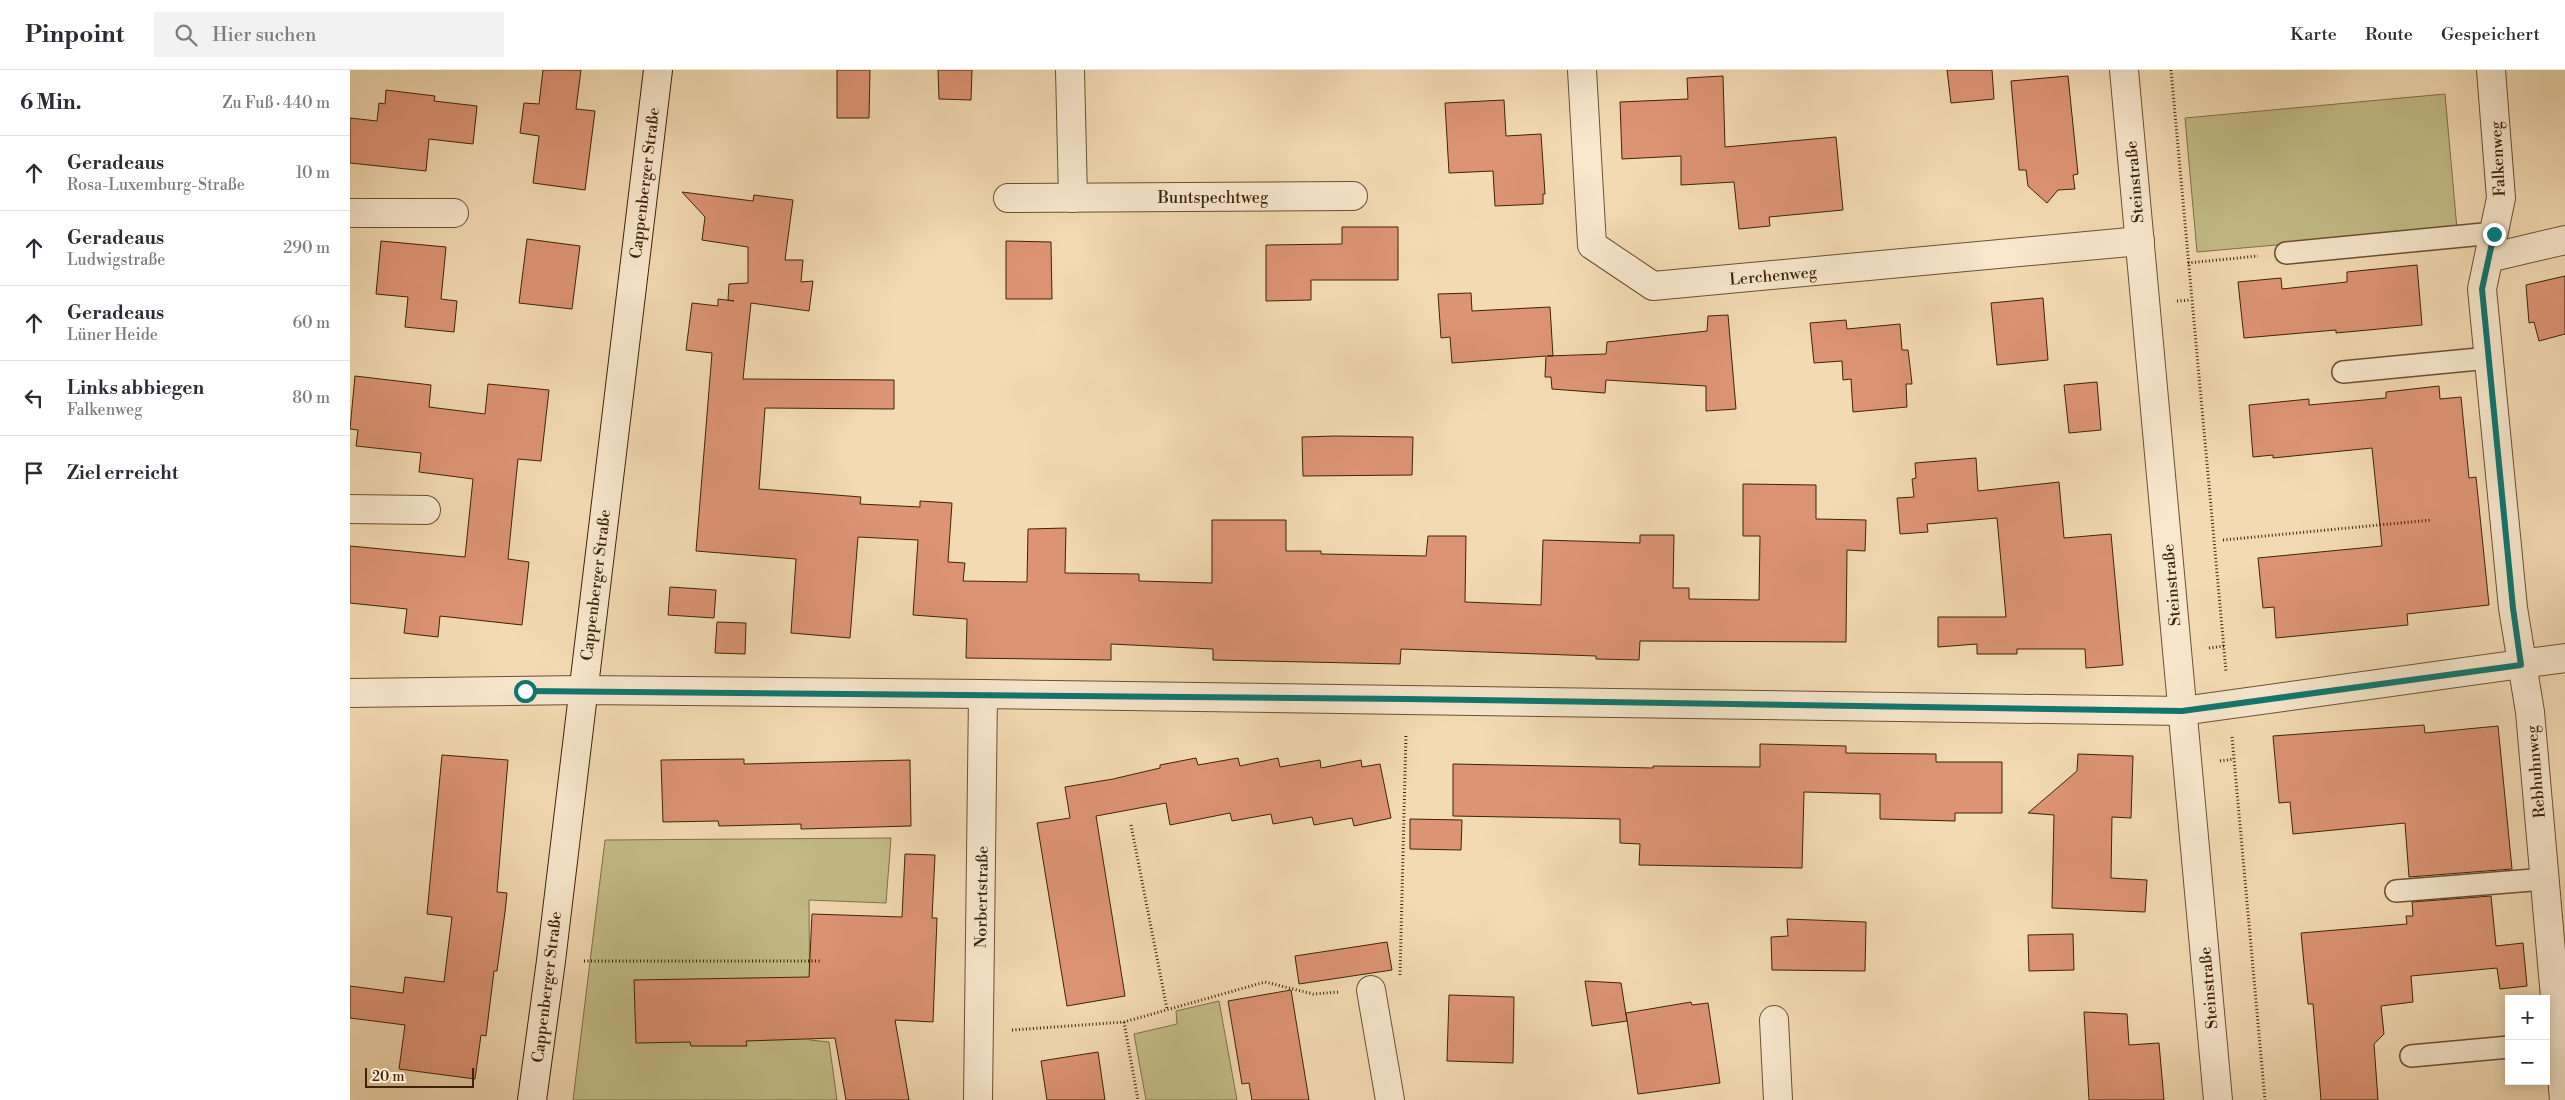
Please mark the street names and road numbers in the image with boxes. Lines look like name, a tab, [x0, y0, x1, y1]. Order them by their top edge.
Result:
street label: Cappenberger Straße	[626, 106, 664, 260]
street label: Falkenweg	[2486, 120, 2510, 197]
street label: Steinstraße	[2121, 140, 2149, 224]
street label: Buntspechtweg	[1157, 188, 1269, 208]
street label: Lerchenweg	[1728, 262, 1818, 290]
street label: Cappenberger Straße	[577, 508, 615, 662]
street label: Steinstraße	[2158, 543, 2186, 627]
street label: Rebhuhnweg	[2522, 724, 2550, 819]
street label: Norbertstraße	[971, 846, 993, 948]
street label: Cappenberger Straße	[528, 910, 566, 1064]
street label: Steinstraße	[2195, 946, 2223, 1030]

